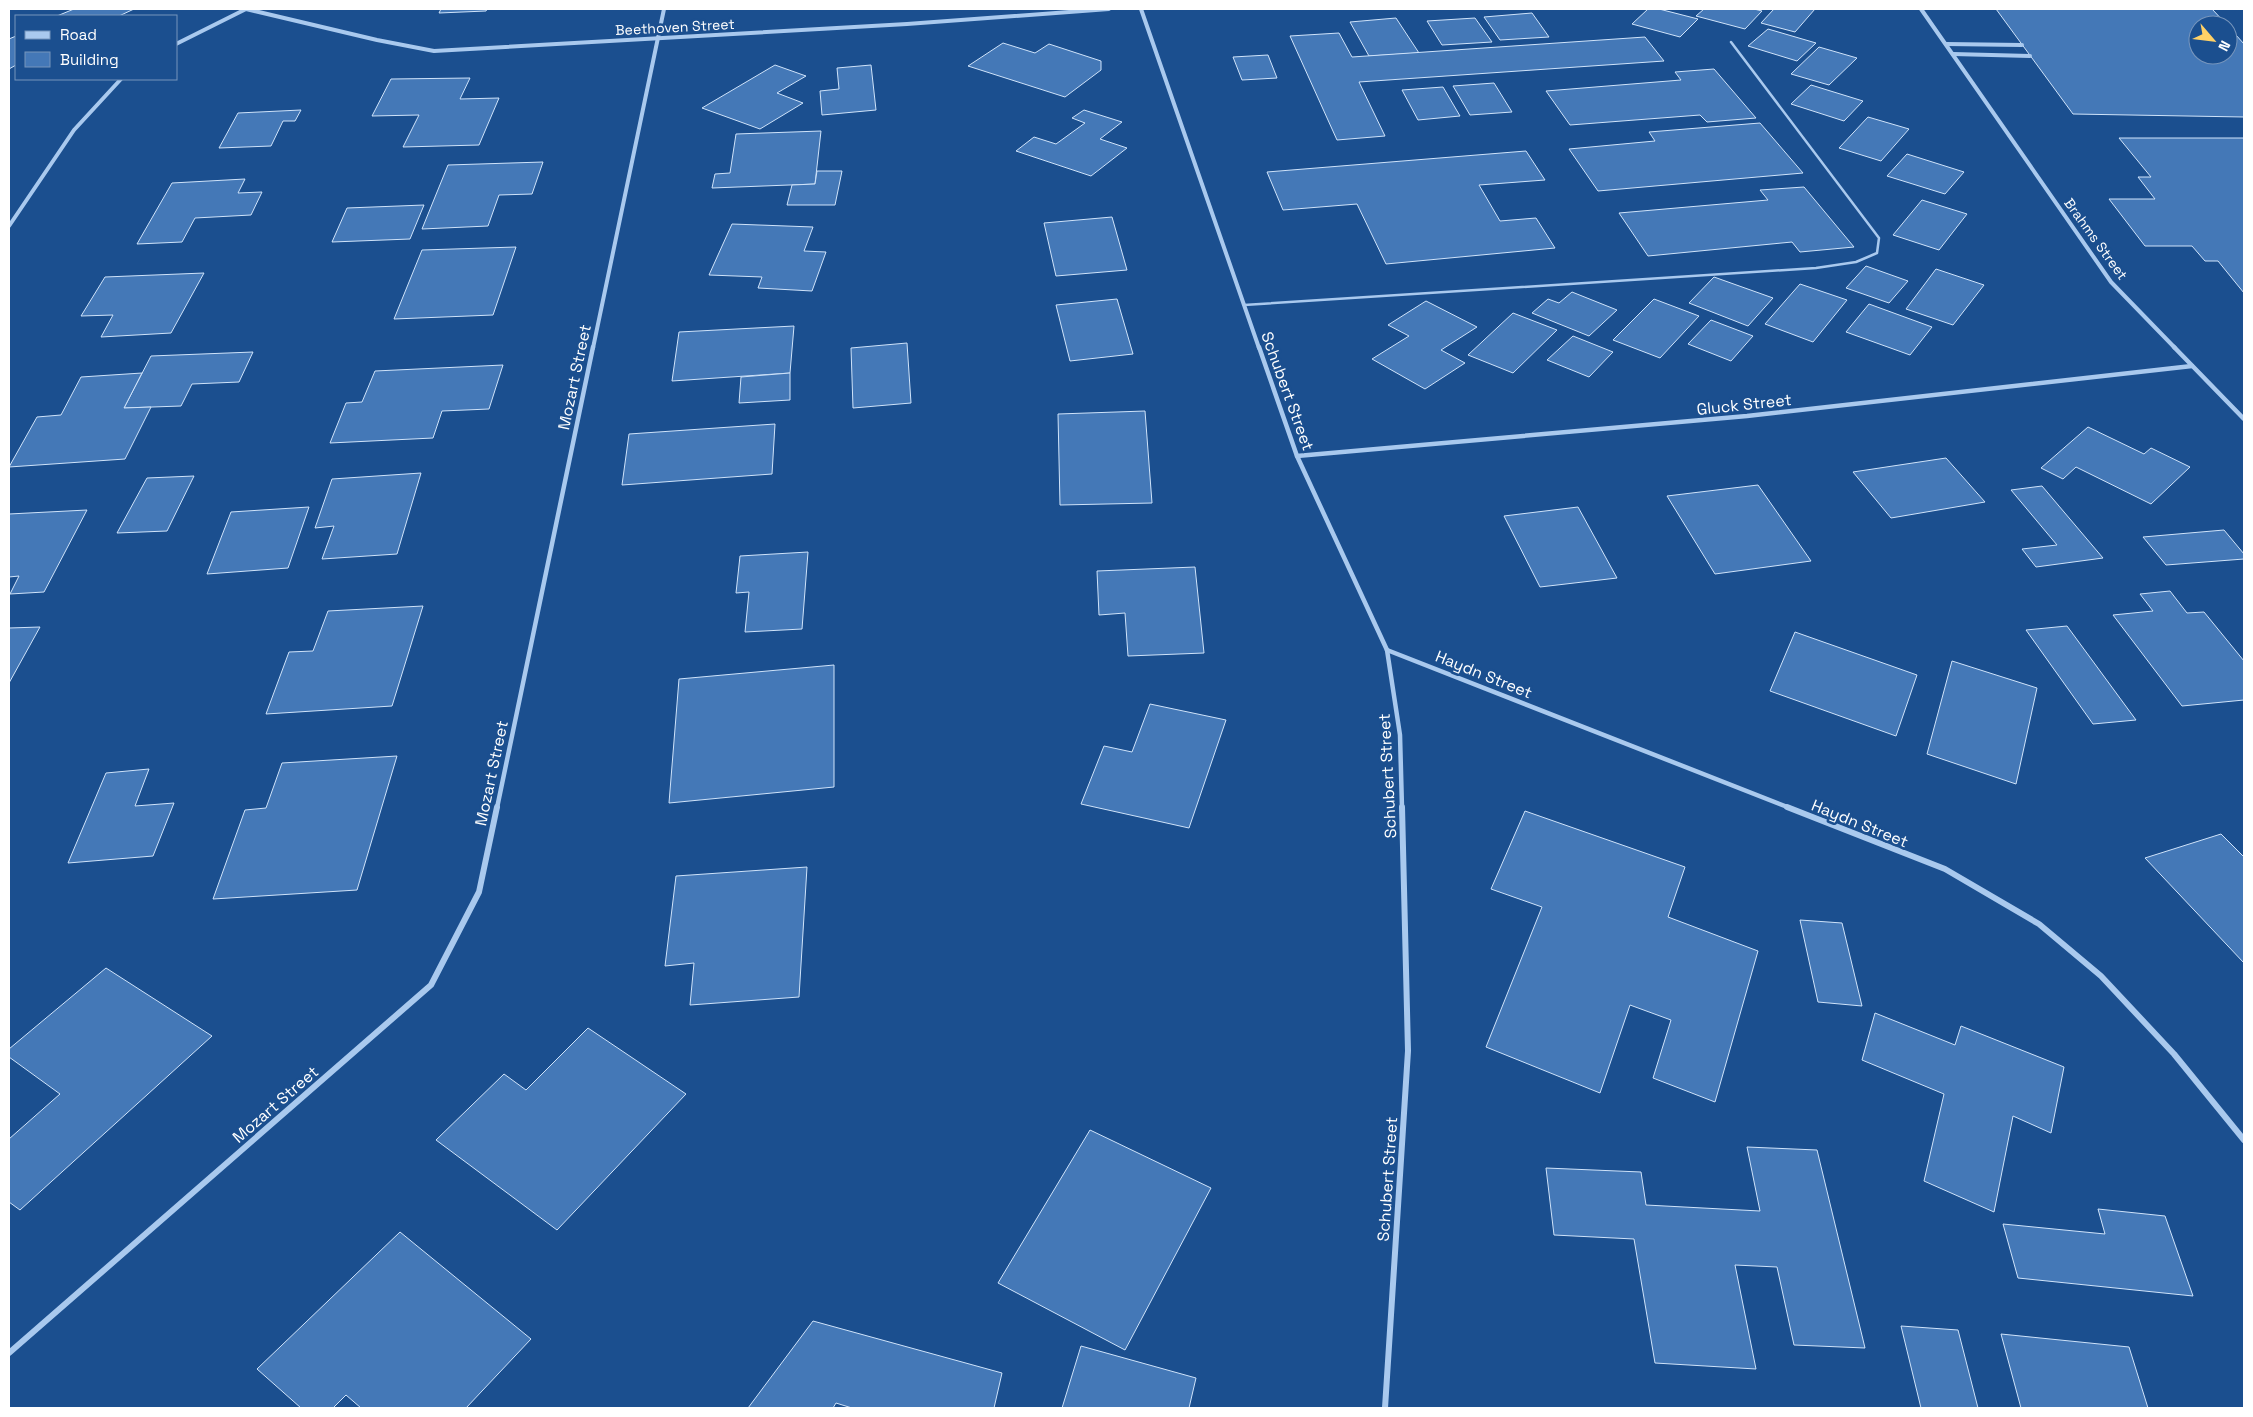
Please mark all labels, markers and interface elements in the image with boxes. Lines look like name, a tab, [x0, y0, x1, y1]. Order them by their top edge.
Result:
legend	[15, 15, 178, 80]
street label: Beethoven Street	[615, 15, 735, 39]
north arrow	[2188, 15, 2238, 65]
text: Road	[60, 25, 97, 44]
text: N	[2214, 38, 2235, 54]
text: Building	[60, 50, 119, 69]
street label: Brahms Street	[2060, 195, 2132, 283]
street label: Mozart Street	[553, 322, 596, 432]
street label: Schubert Street	[1256, 329, 1319, 454]
street label: Gluck Street	[1695, 389, 1793, 420]
street label: Haydn Street	[1432, 646, 1535, 703]
street label: Schubert Street	[1374, 713, 1401, 839]
street label: Mozart Street	[470, 718, 513, 828]
street label: Haydn Street	[1808, 795, 1911, 852]
street label: Mozart Street	[228, 1061, 323, 1148]
street label: Schubert Street	[1373, 1116, 1402, 1242]

